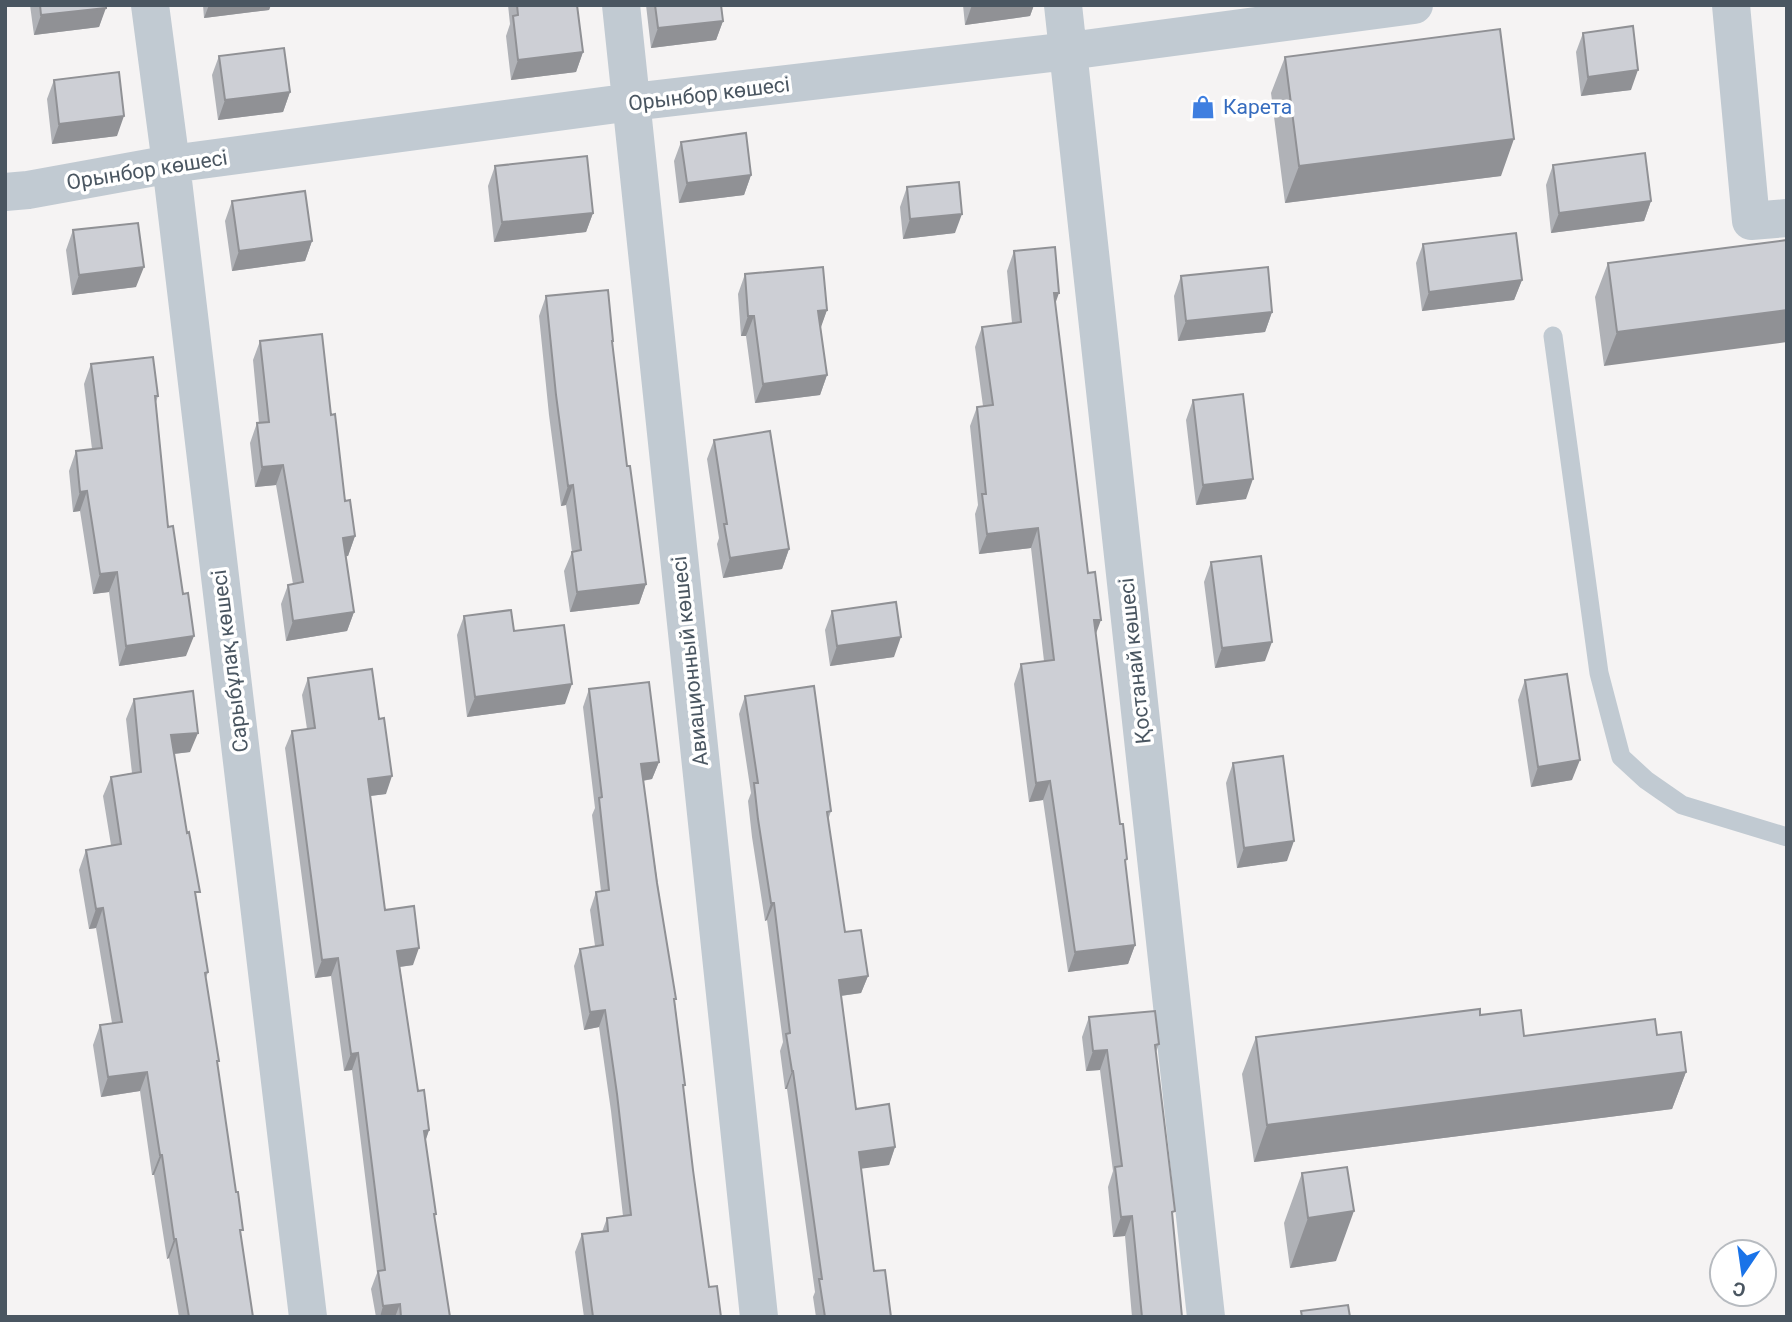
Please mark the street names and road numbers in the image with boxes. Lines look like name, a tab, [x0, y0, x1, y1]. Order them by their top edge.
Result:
street label: Орынбор көшесі	[627, 72, 791, 116]
street label: Орынбор көшесі	[65, 145, 229, 195]
street label: Авиационный көшесі	[667, 555, 713, 767]
street label: Сарыбұлақ көшесі	[207, 568, 253, 754]
street label: Қостанай көшесі	[1114, 577, 1156, 745]

